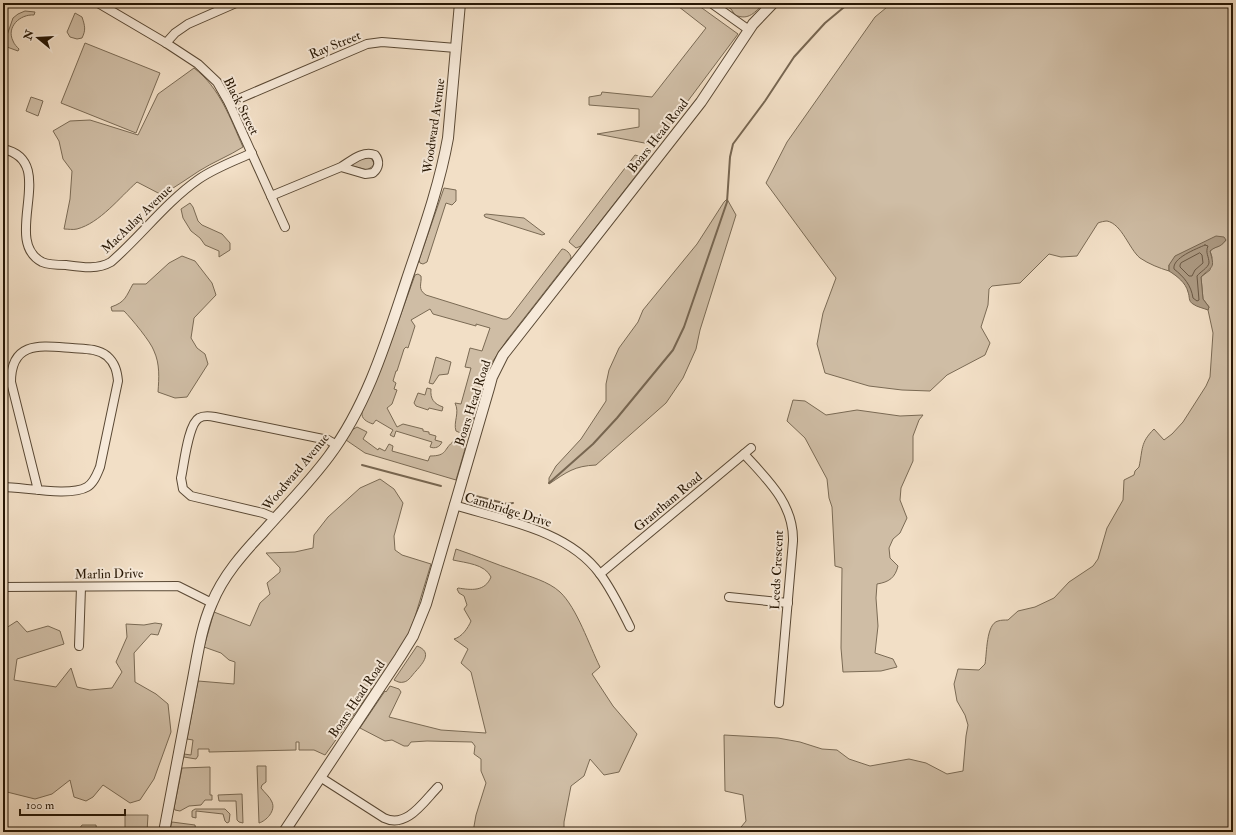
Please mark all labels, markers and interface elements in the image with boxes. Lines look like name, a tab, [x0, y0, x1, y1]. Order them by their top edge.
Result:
north arrow	[18, 18, 58, 58]
text: N	[21, 27, 37, 43]
street label: Ray Street	[307, 27, 364, 64]
street label: Black Street	[220, 74, 262, 138]
street label: Woodward Avenue	[419, 77, 449, 176]
street label: Boars Head Road	[624, 95, 692, 176]
street label: MacAulay Avenue	[98, 181, 177, 258]
street label: Boars Head Road	[452, 357, 495, 448]
street label: Woodward Avenue	[258, 430, 333, 515]
street label: Grantham Road	[631, 468, 706, 535]
street label: Cambridge Drive	[463, 489, 554, 531]
street label: Leeds Crescent	[767, 530, 787, 610]
street label: Marlin Drive	[75, 565, 144, 583]
street label: Boars Head Road	[325, 657, 389, 741]
scale bar	[20, 791, 125, 817]
text: 100 m	[26, 798, 55, 813]

